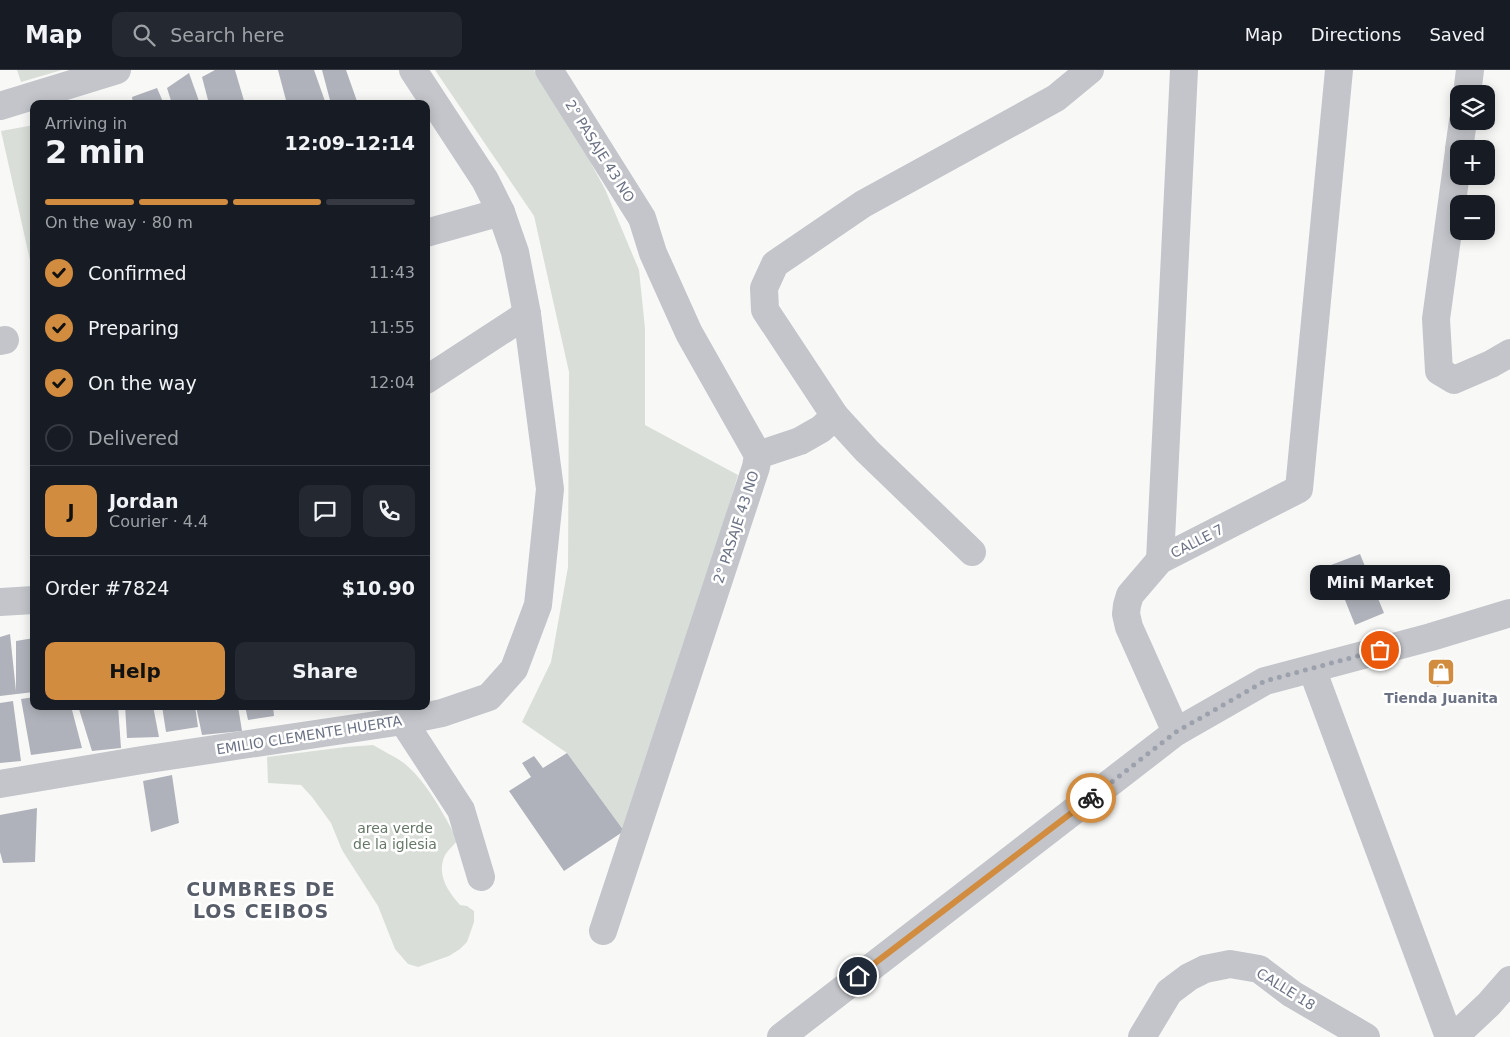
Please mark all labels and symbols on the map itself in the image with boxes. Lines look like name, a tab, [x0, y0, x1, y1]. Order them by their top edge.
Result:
street label: 2° PASAJE 43 NO	[562, 97, 638, 205]
street label: 2° PASAJE 43 NO	[710, 469, 762, 585]
street label: CALLE 7	[1168, 521, 1226, 561]
callout: Mini Market	[1310, 565, 1450, 600]
pin	[1359, 629, 1401, 671]
shop icon: Tienda Juanita	[1426, 657, 1456, 687]
place label: Tienda Juanita	[1384, 690, 1498, 706]
street label: EMILIO CLEMENTE HUERTA	[215, 712, 403, 758]
courier	[1066, 773, 1116, 823]
park label: area verde de la iglesia	[353, 820, 437, 852]
district label: CUMBRES DE LOS CEIBOS	[186, 878, 336, 922]
pin	[837, 955, 879, 997]
street label: CALLE 18	[1254, 965, 1318, 1013]

